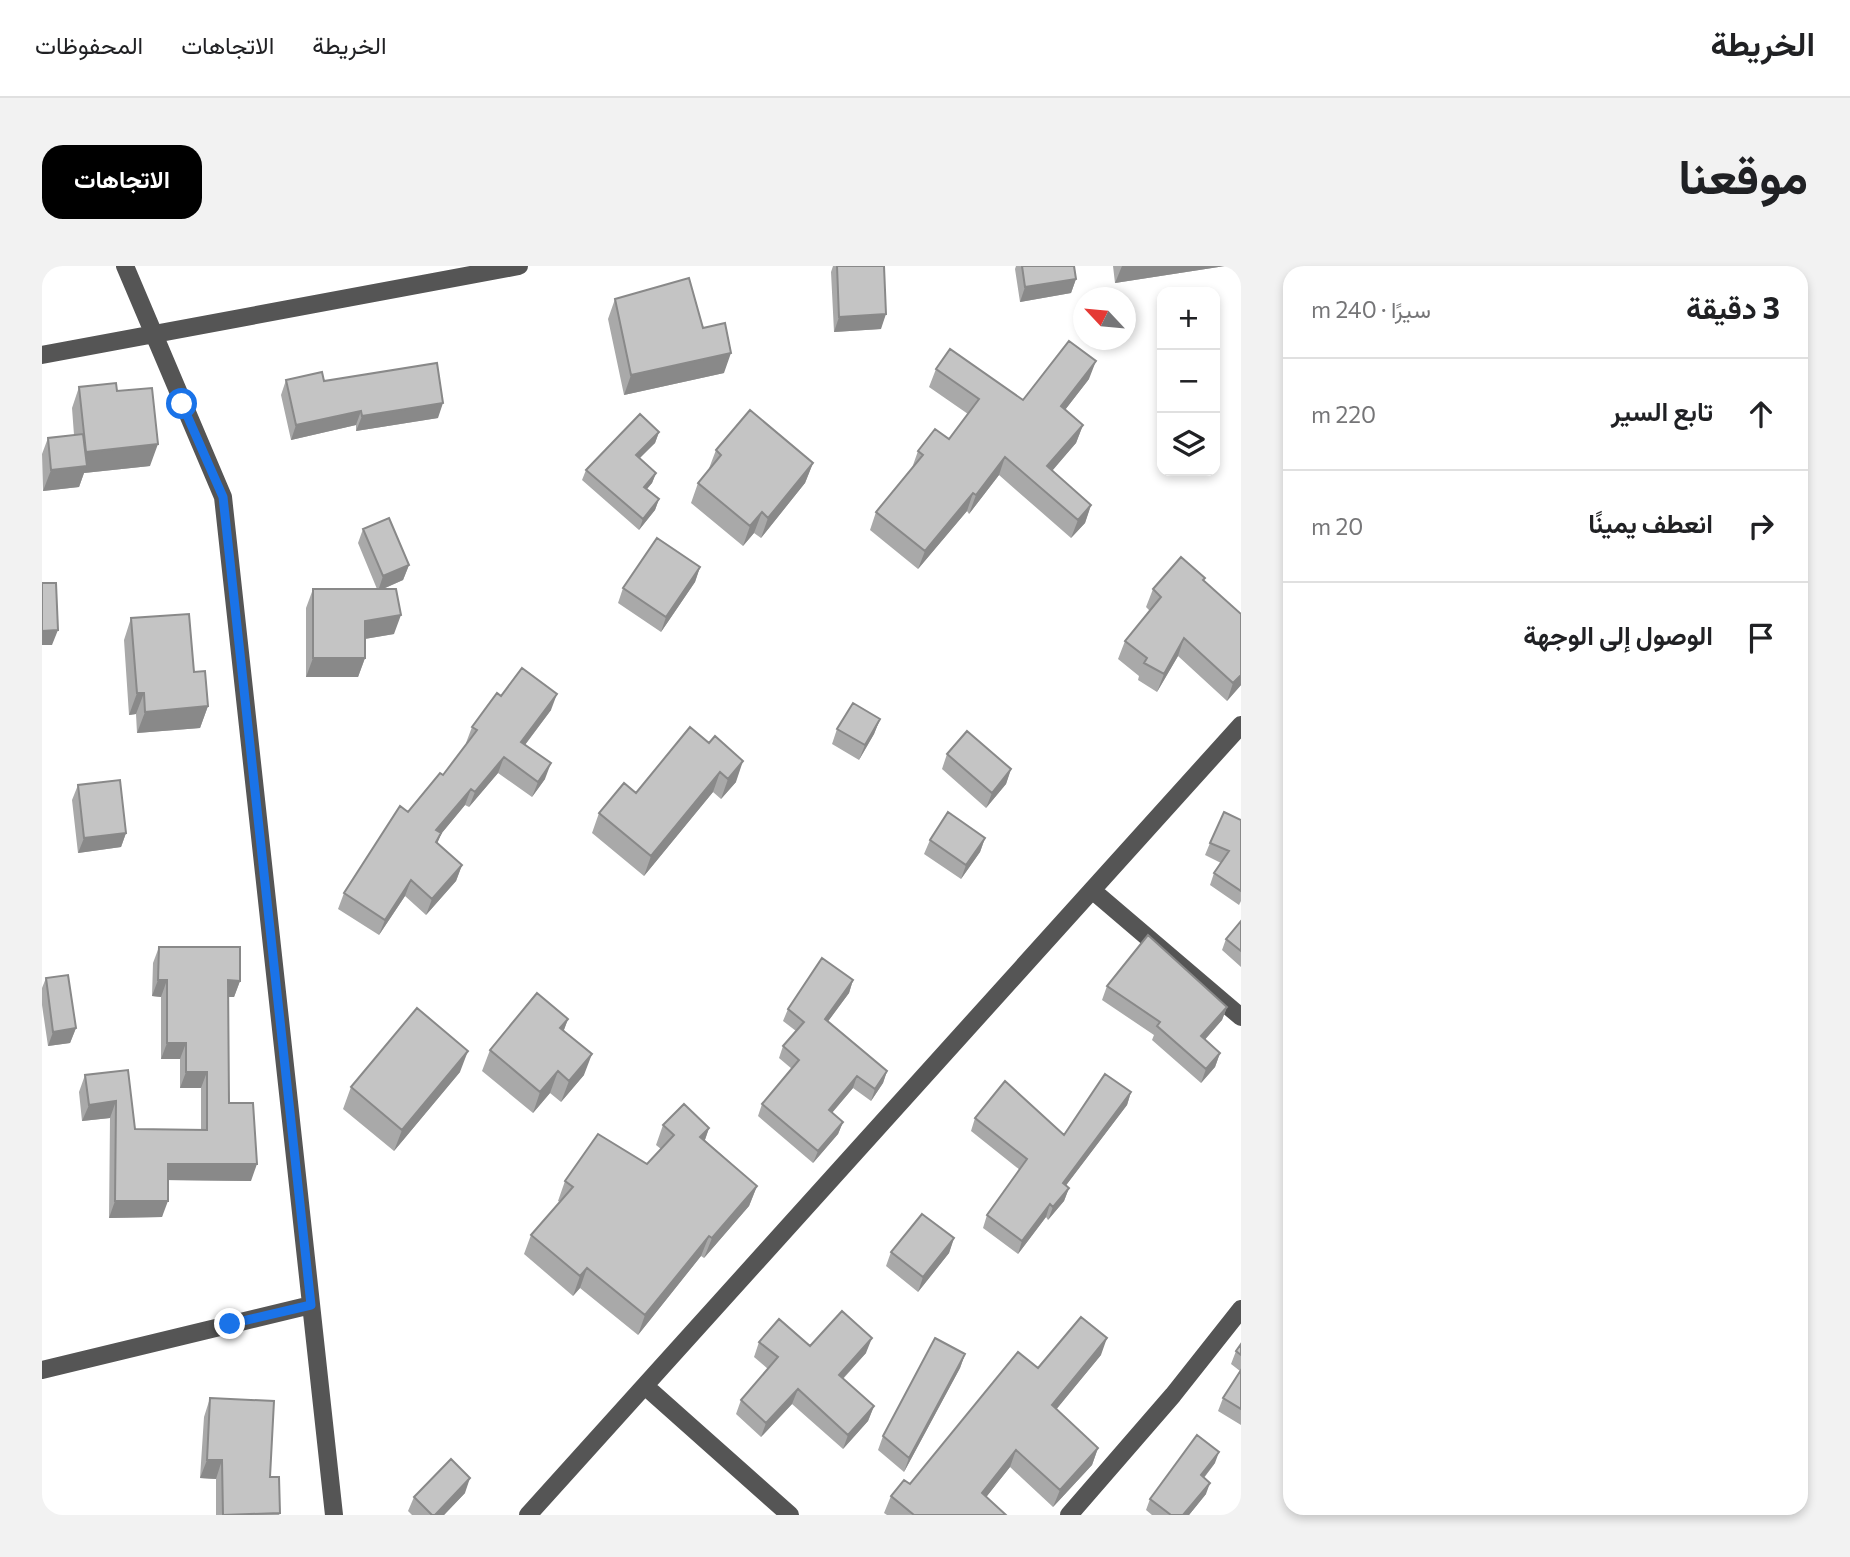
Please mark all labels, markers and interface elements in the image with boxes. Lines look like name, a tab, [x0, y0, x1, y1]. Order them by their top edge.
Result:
text: الخريطة	[1711, 22, 1815, 63]
text: المحفوظات	[35, 30, 143, 59]
text: الاتجاهات	[181, 30, 274, 59]
text: الخريطة	[312, 30, 387, 59]
text: موقعنا	[1678, 144, 1808, 204]
button: الاتجاهات	[42, 145, 202, 219]
north arrow	[1073, 287, 1136, 350]
map controls	[1157, 287, 1220, 476]
button: +	[1157, 287, 1220, 350]
text: 3 دقيقة	[1686, 288, 1780, 325]
text: سيرًا · 240 m	[1311, 295, 1431, 323]
button: −	[1157, 350, 1220, 413]
route start	[166, 388, 197, 419]
text: تابع السير	[1611, 395, 1713, 426]
icon: ahead	[1742, 395, 1780, 433]
text: 220 m	[1311, 400, 1376, 428]
button: layers	[1157, 413, 1220, 476]
text: انعطف يمينًا	[1588, 507, 1713, 538]
icon: right	[1742, 507, 1780, 545]
text: 20 m	[1311, 512, 1363, 540]
text: الوصول إلى الوجهة	[1523, 619, 1713, 650]
icon: arrive	[1742, 619, 1780, 657]
route end	[214, 1308, 245, 1339]

